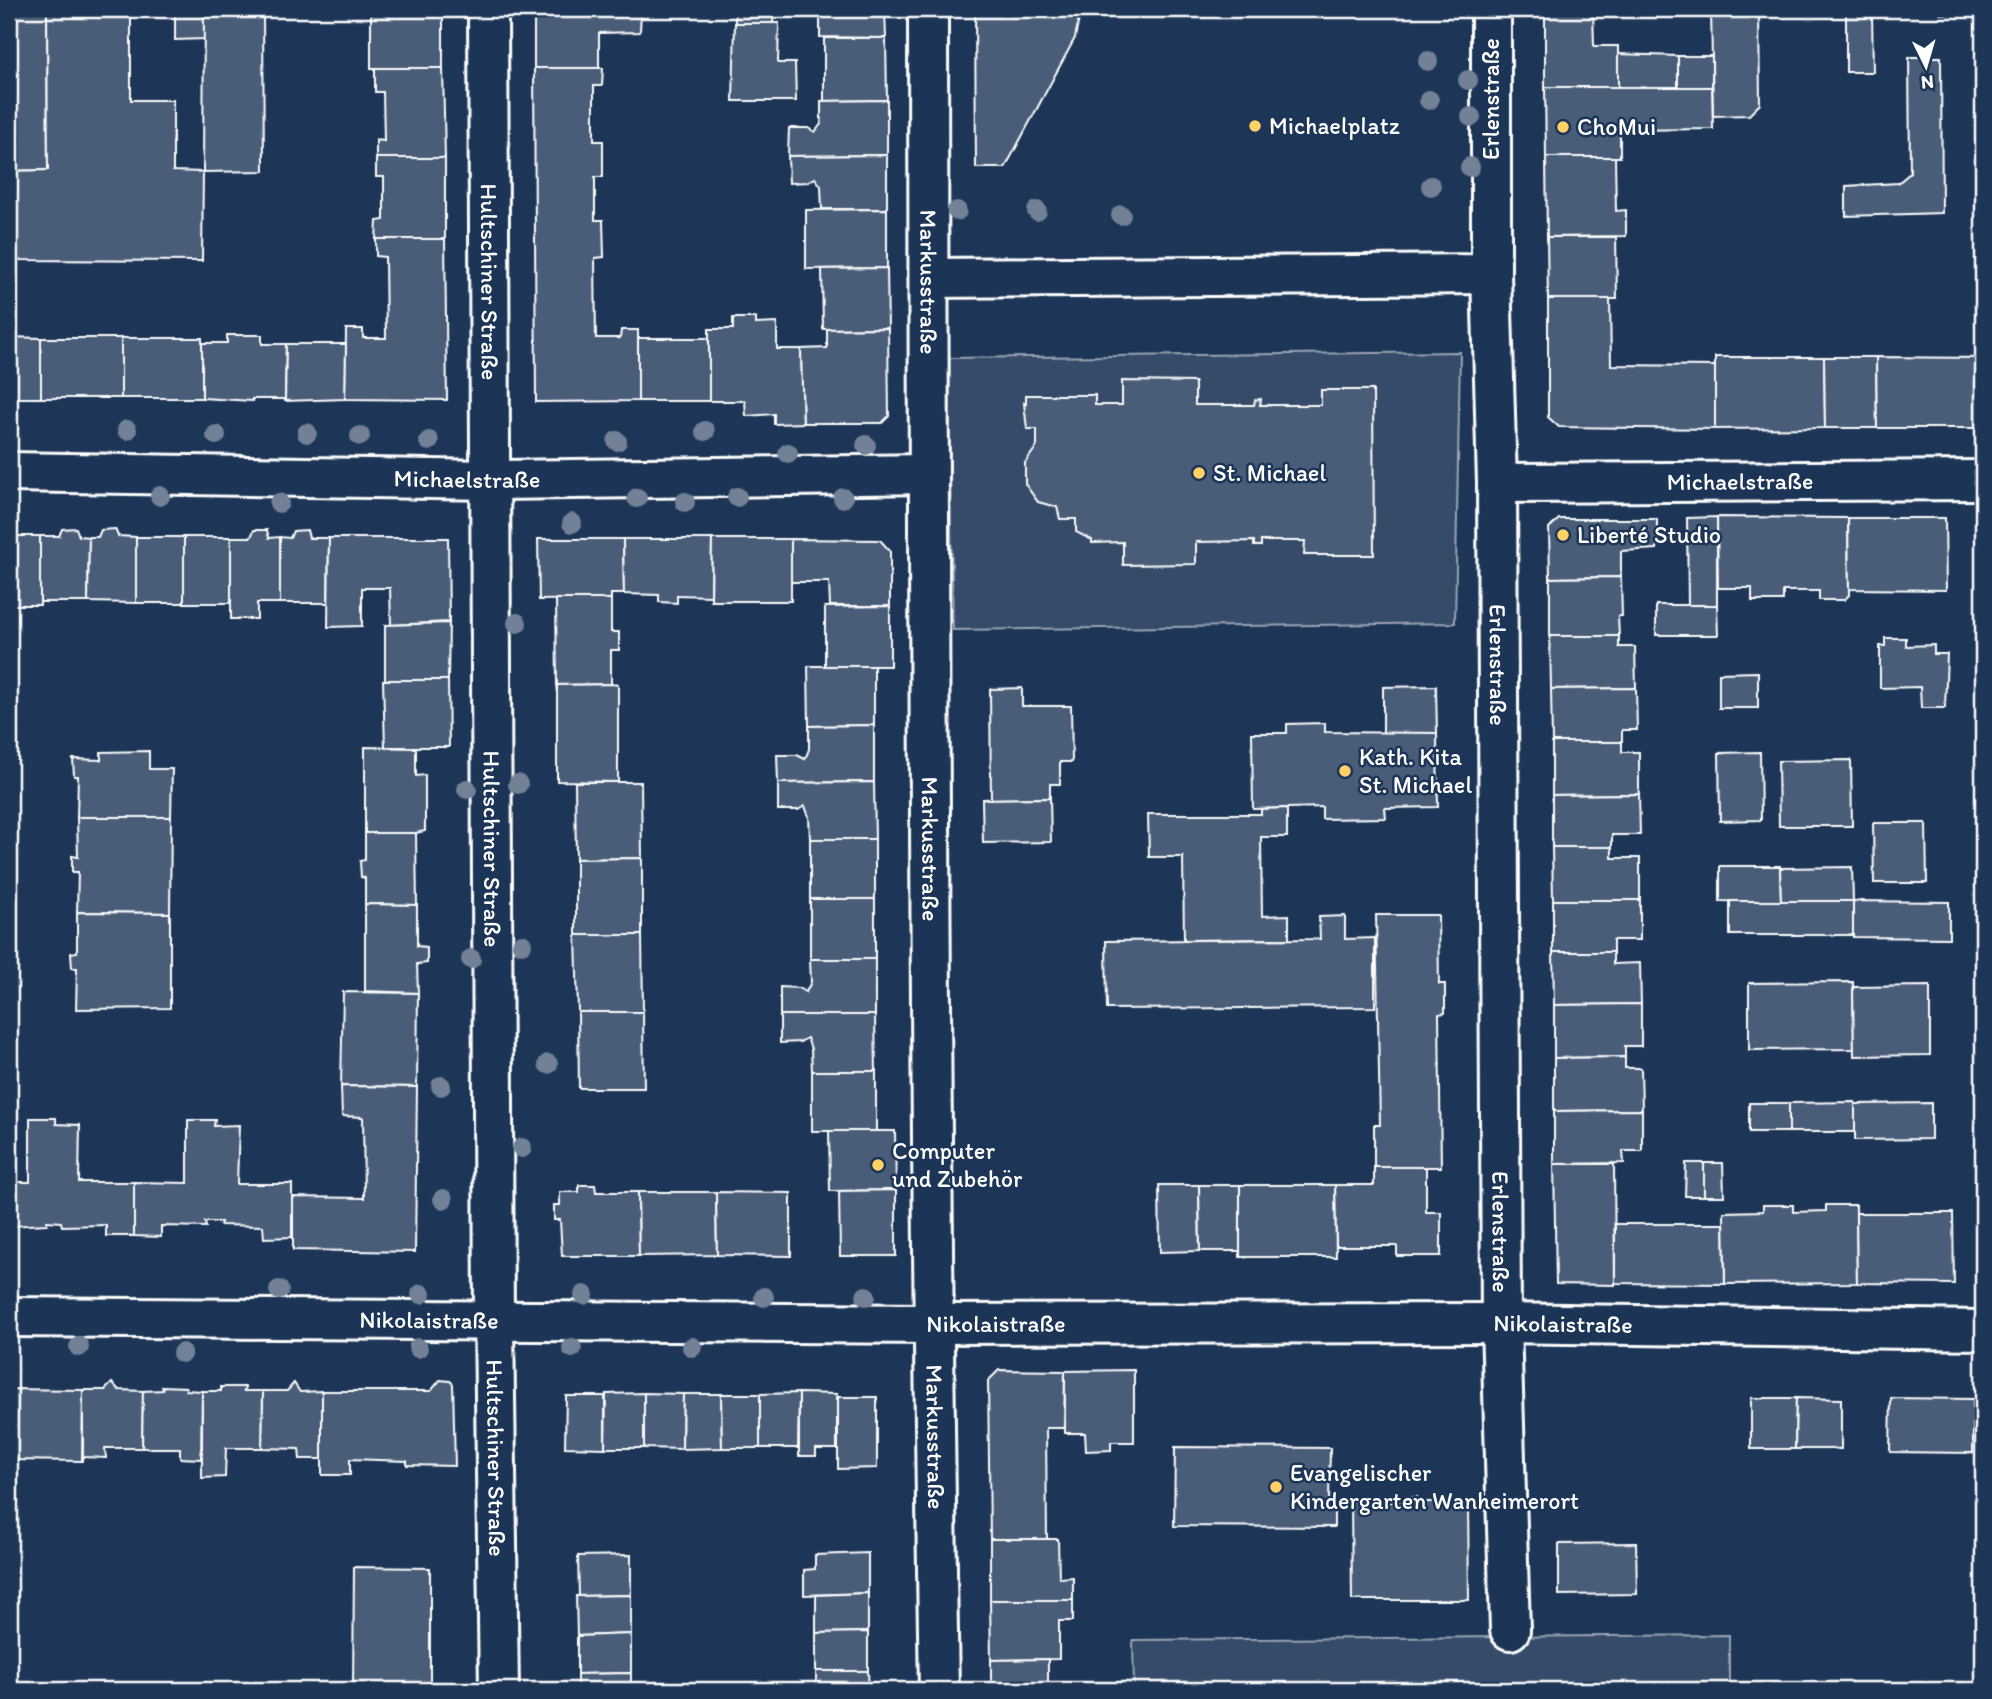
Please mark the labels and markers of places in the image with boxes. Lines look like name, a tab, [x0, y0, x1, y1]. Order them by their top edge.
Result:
place label: Michaelplatz	[1269, 111, 1400, 140]
place label: ChoMui	[1577, 112, 1656, 141]
marker: Michaelplatz	[1247, 118, 1263, 134]
marker: ChoMui	[1555, 119, 1571, 135]
place label: St. Michael	[1213, 458, 1326, 487]
marker: St. Michael	[1191, 465, 1207, 481]
place label: Liberté Studio	[1577, 520, 1721, 549]
marker: Liberté Studio	[1555, 527, 1571, 543]
place label: Kath. Kita St. Michael	[1359, 742, 1472, 799]
marker: Kath. Kita St. Michael	[1337, 763, 1353, 779]
place label: Computer und Zubehör	[892, 1136, 1022, 1193]
marker: Computer und Zubehör	[870, 1157, 886, 1173]
place label: Evangelischer Kindergarten Wanheimerort	[1290, 1458, 1579, 1515]
marker: Evangelischer Kindergarten Wanheimerort	[1268, 1479, 1284, 1495]

